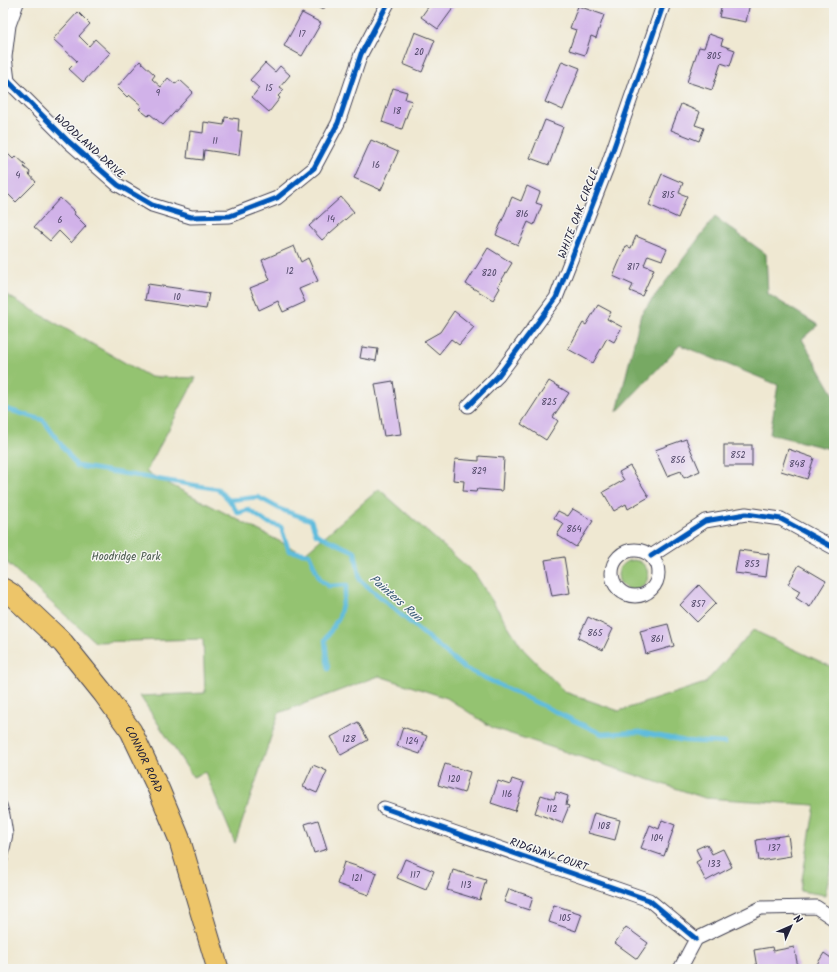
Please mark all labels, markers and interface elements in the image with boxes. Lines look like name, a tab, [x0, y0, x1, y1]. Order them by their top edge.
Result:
house number: 17	[299, 27, 306, 42]
house number: 20	[414, 45, 424, 60]
house number: 805	[707, 49, 723, 64]
house number: 15	[265, 81, 274, 96]
house number: 9	[156, 86, 161, 101]
house number: 18	[393, 104, 402, 119]
street label: WOODLAND DRIVE	[50, 110, 129, 184]
house number: 11	[212, 134, 218, 149]
house number: 16	[372, 158, 380, 173]
street label: WHITE OAK CIRCLE	[553, 165, 605, 261]
house number: 4	[16, 168, 21, 183]
house number: 815	[661, 188, 676, 203]
house number: 816	[515, 207, 529, 222]
house number: 14	[327, 212, 335, 227]
house number: 6	[57, 213, 63, 228]
house number: 817	[627, 260, 640, 275]
house number: 12	[286, 264, 294, 279]
house number: 820	[481, 266, 497, 281]
house number: 10	[173, 290, 181, 305]
house number: 825	[541, 395, 558, 410]
house number: 852	[730, 448, 746, 463]
house number: 856	[670, 453, 686, 468]
house number: 848	[789, 457, 805, 472]
house number: 829	[471, 464, 487, 479]
house number: 864	[566, 522, 582, 537]
park label: Hoodridge Park	[91, 548, 161, 566]
house number: 853	[744, 557, 760, 572]
water label: Painters Run	[365, 570, 427, 628]
house number: 857	[691, 597, 706, 612]
house number: 865	[587, 626, 604, 641]
house number: 861	[650, 632, 664, 647]
street label: CONNOR ROAD	[120, 722, 167, 796]
house number: 128	[342, 732, 356, 747]
house number: 124	[405, 734, 419, 749]
house number: 120	[448, 772, 461, 787]
house number: 116	[502, 787, 512, 802]
house number: 112	[547, 802, 557, 817]
house number: 108	[598, 819, 611, 834]
house number: 104	[651, 831, 663, 846]
street label: RIDGWAY COURT	[507, 833, 591, 877]
house number: 137	[768, 841, 781, 856]
house number: 133	[707, 857, 721, 872]
house number: 117	[410, 868, 421, 883]
house number: 121	[352, 871, 363, 886]
house number: 113	[461, 878, 471, 893]
north arrow	[771, 906, 811, 946]
house number: 105	[559, 911, 572, 926]
text: N	[789, 911, 806, 928]

